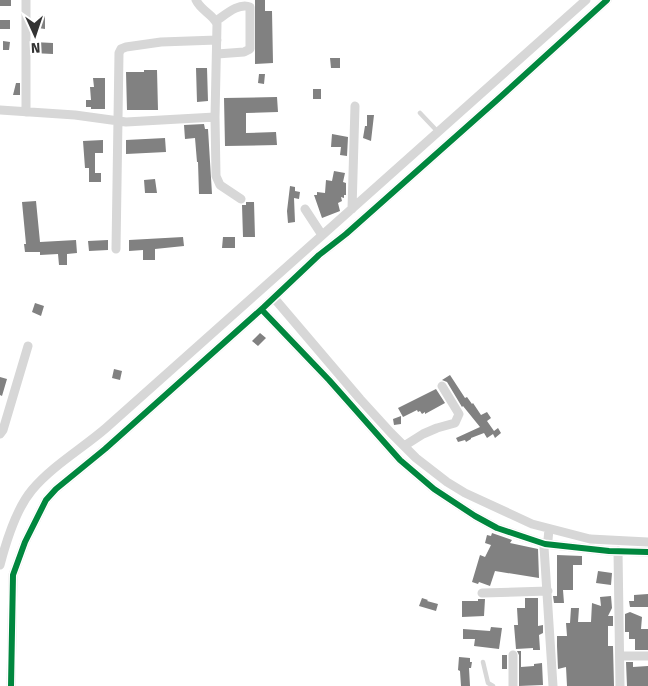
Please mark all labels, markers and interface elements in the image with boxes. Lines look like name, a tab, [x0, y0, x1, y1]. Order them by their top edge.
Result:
north arrow	[10, 10, 60, 60]
text: N	[31, 39, 41, 56]

